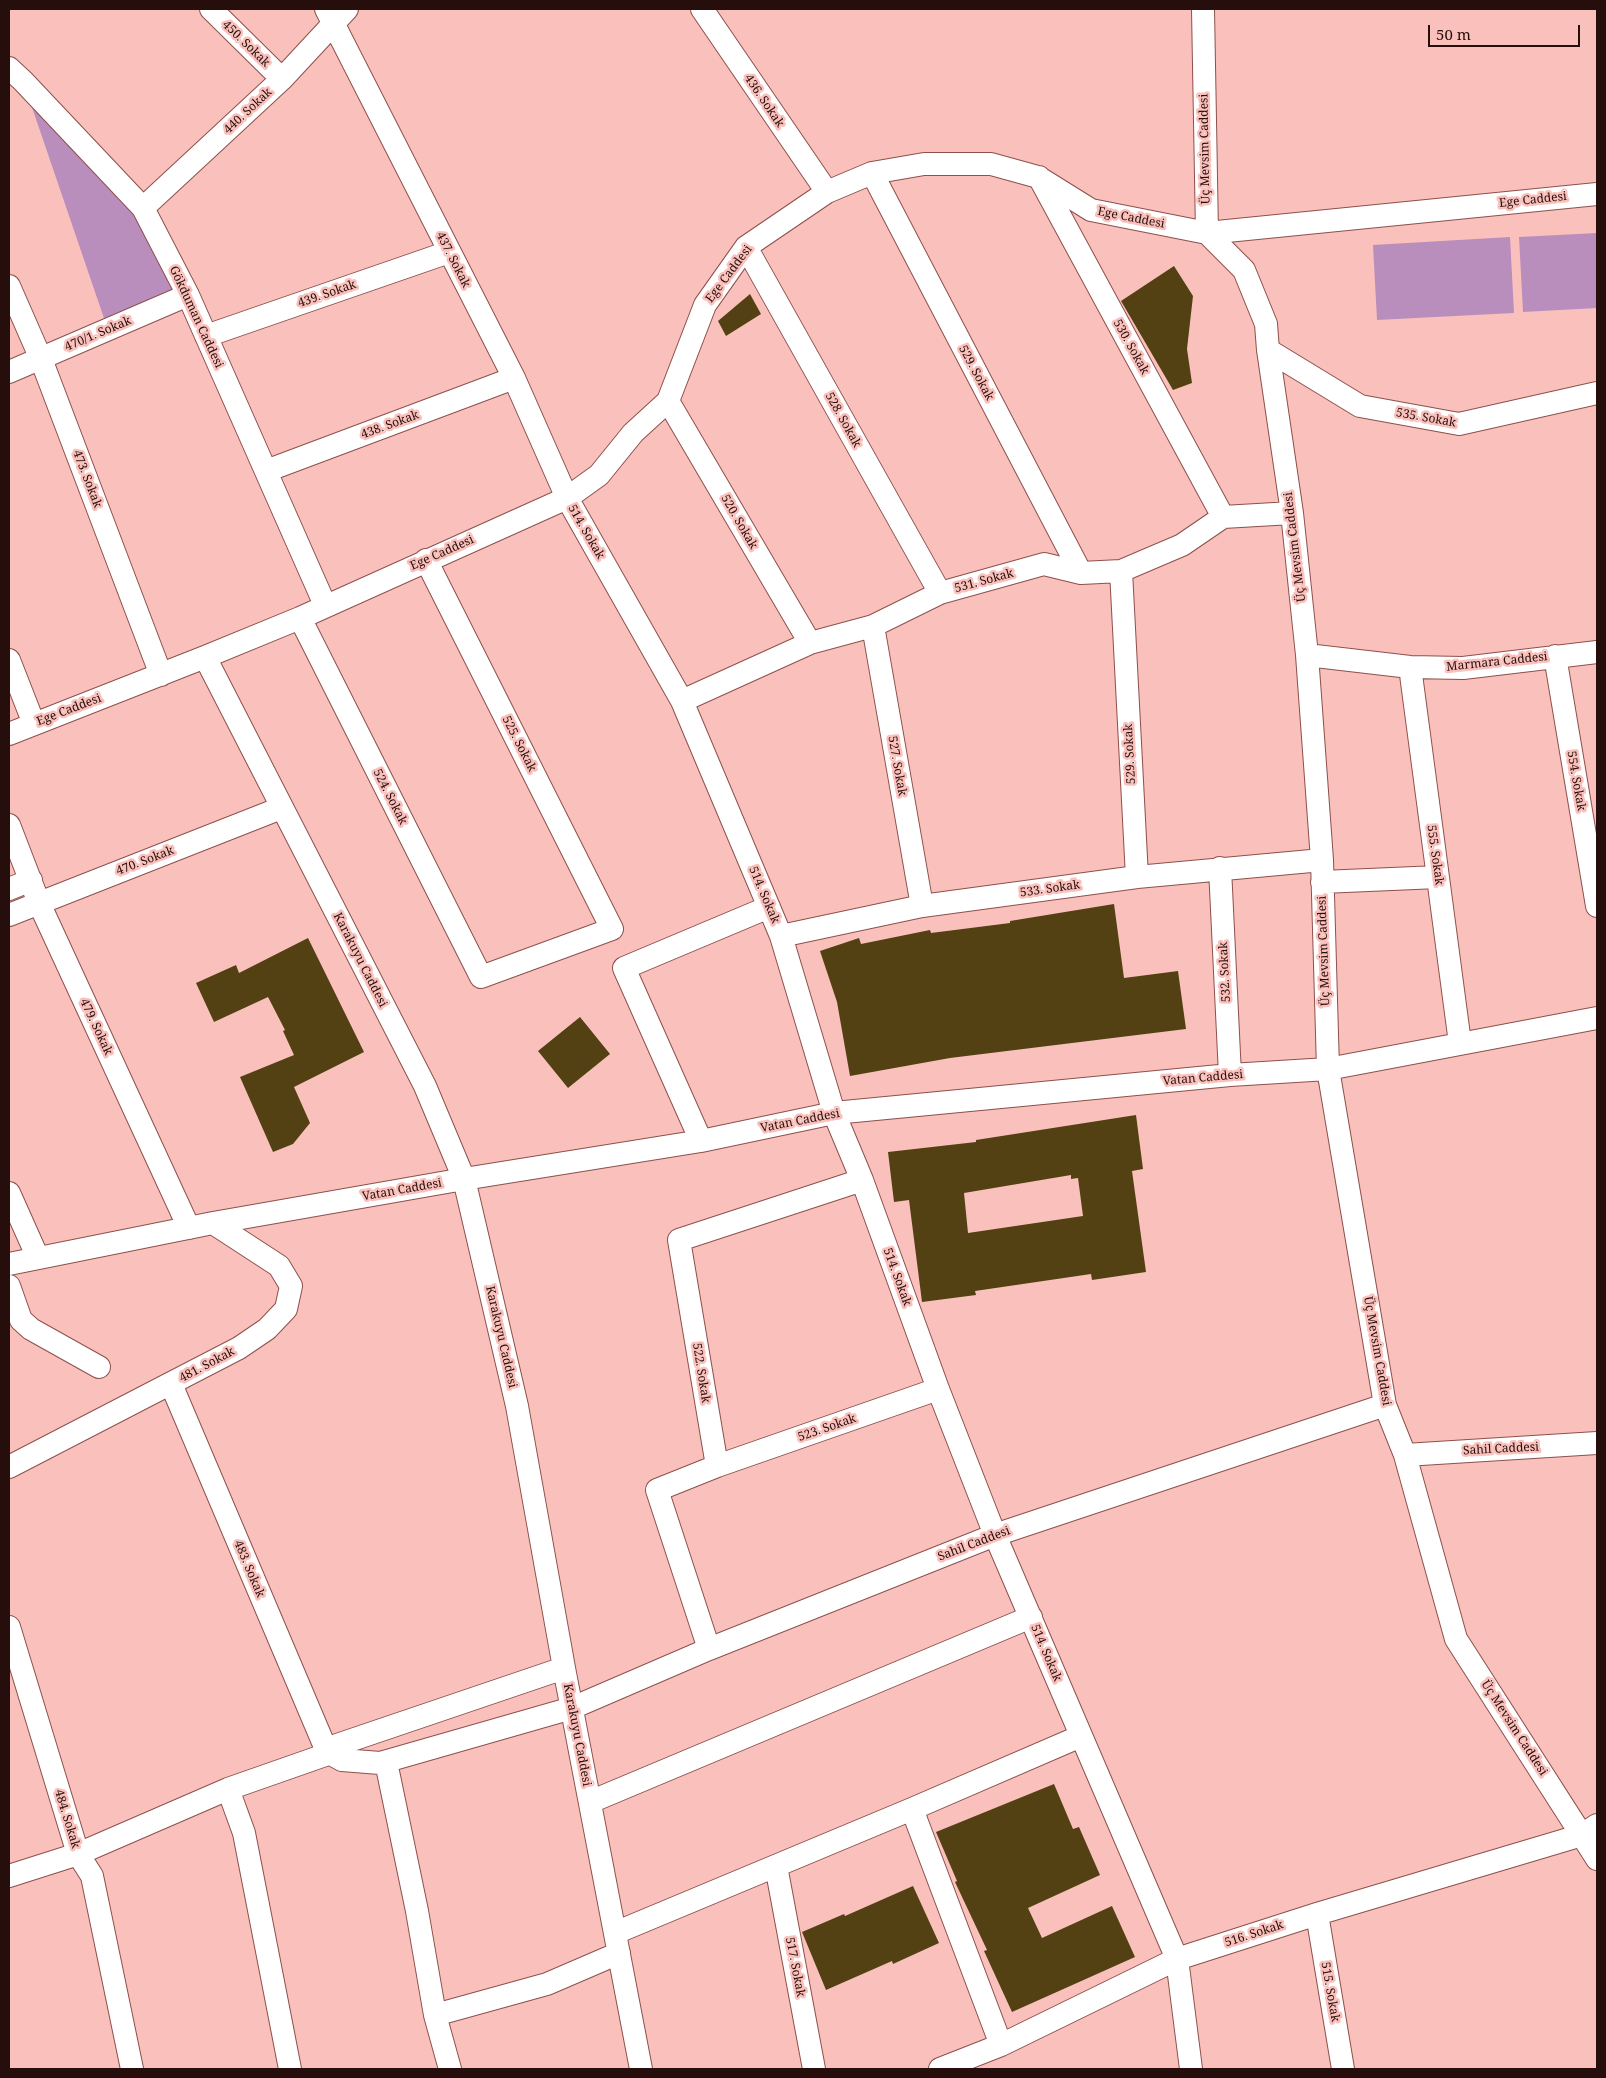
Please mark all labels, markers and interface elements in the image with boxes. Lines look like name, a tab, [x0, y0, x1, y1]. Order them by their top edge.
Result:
scale bar	[1431, 15, 1584, 47]
street label: 450. Sokak	[219, 18, 273, 70]
text: 50 m	[1436, 24, 1471, 44]
street label: 436. Sokak	[741, 72, 787, 130]
street label: 440. Sokak	[221, 85, 275, 137]
street label: Üç Mevsim Caddesi	[1197, 94, 1213, 204]
street label: Ege Caddesi	[1498, 189, 1568, 211]
street label: Ege Caddesi	[1096, 204, 1166, 232]
street label: 437. Sokak	[433, 230, 473, 290]
street label: Ege Caddesi	[703, 243, 755, 305]
street label: Gökduman Caddesi	[166, 264, 226, 370]
street label: 439. Sokak	[296, 277, 358, 311]
street label: 470/1. Sokak	[63, 314, 133, 354]
street label: 530. Sokak	[1110, 317, 1152, 377]
street label: 529. Sokak	[955, 343, 997, 403]
street label: 528. Sokak	[822, 390, 864, 450]
street label: 535. Sokak	[1395, 406, 1457, 430]
street label: 438. Sokak	[359, 408, 421, 442]
street label: 473. Sokak	[69, 448, 105, 510]
street label: Üç Mevsim Caddesi	[1281, 491, 1309, 603]
street label: 520. Sokak	[718, 492, 760, 552]
street label: 514. Sokak	[565, 502, 607, 562]
street label: Ege Caddesi	[408, 533, 476, 573]
street label: 531. Sokak	[953, 566, 1015, 596]
street label: Marmara Caddesi	[1446, 650, 1548, 674]
street label: Ege Caddesi	[35, 691, 103, 729]
street label: 525. Sokak	[499, 714, 539, 774]
street label: 529. Sokak	[1121, 723, 1139, 785]
street label: 527. Sokak	[885, 735, 909, 797]
street label: 554. Sokak	[1564, 750, 1588, 812]
street label: 524. Sokak	[370, 767, 410, 827]
street label: 555. Sokak	[1424, 824, 1446, 886]
street label: 470. Sokak	[114, 843, 176, 879]
street label: 514. Sokak	[746, 864, 782, 926]
street label: 533. Sokak	[1019, 878, 1081, 900]
street label: Üç Mevsim Caddesi	[1315, 896, 1333, 1006]
street label: Karakuyu Caddesi	[330, 910, 390, 1010]
street label: 532. Sokak	[1216, 941, 1234, 1003]
street label: 479. Sokak	[77, 997, 115, 1057]
street label: Vatan Caddesi	[1162, 1067, 1244, 1089]
street label: Vatan Caddesi	[759, 1106, 841, 1136]
street label: Vatan Caddesi	[361, 1176, 443, 1204]
street label: 514. Sokak	[880, 1246, 914, 1308]
street label: Karakuyu Caddesi	[482, 1285, 520, 1389]
street label: Üç Mevsim Caddesi	[1360, 1295, 1394, 1407]
street label: 522. Sokak	[689, 1342, 713, 1404]
street label: 481. Sokak	[177, 1344, 237, 1386]
street label: 523. Sokak	[796, 1411, 858, 1445]
street label: Sahil Caddesi	[1463, 1440, 1539, 1458]
street label: Sahil Caddesi	[936, 1524, 1012, 1564]
street label: 483. Sokak	[231, 1538, 267, 1600]
street label: 514. Sokak	[1028, 1622, 1064, 1684]
street label: Üç Mevsim Caddesi	[1478, 1678, 1550, 1778]
street label: Karakuyu Caddesi	[560, 1683, 594, 1787]
street label: 484. Sokak	[51, 1788, 83, 1850]
street label: 516. Sokak	[1223, 1918, 1285, 1950]
street label: 517. Sokak	[782, 1936, 808, 1998]
street label: 515. Sokak	[1318, 1961, 1342, 2023]

